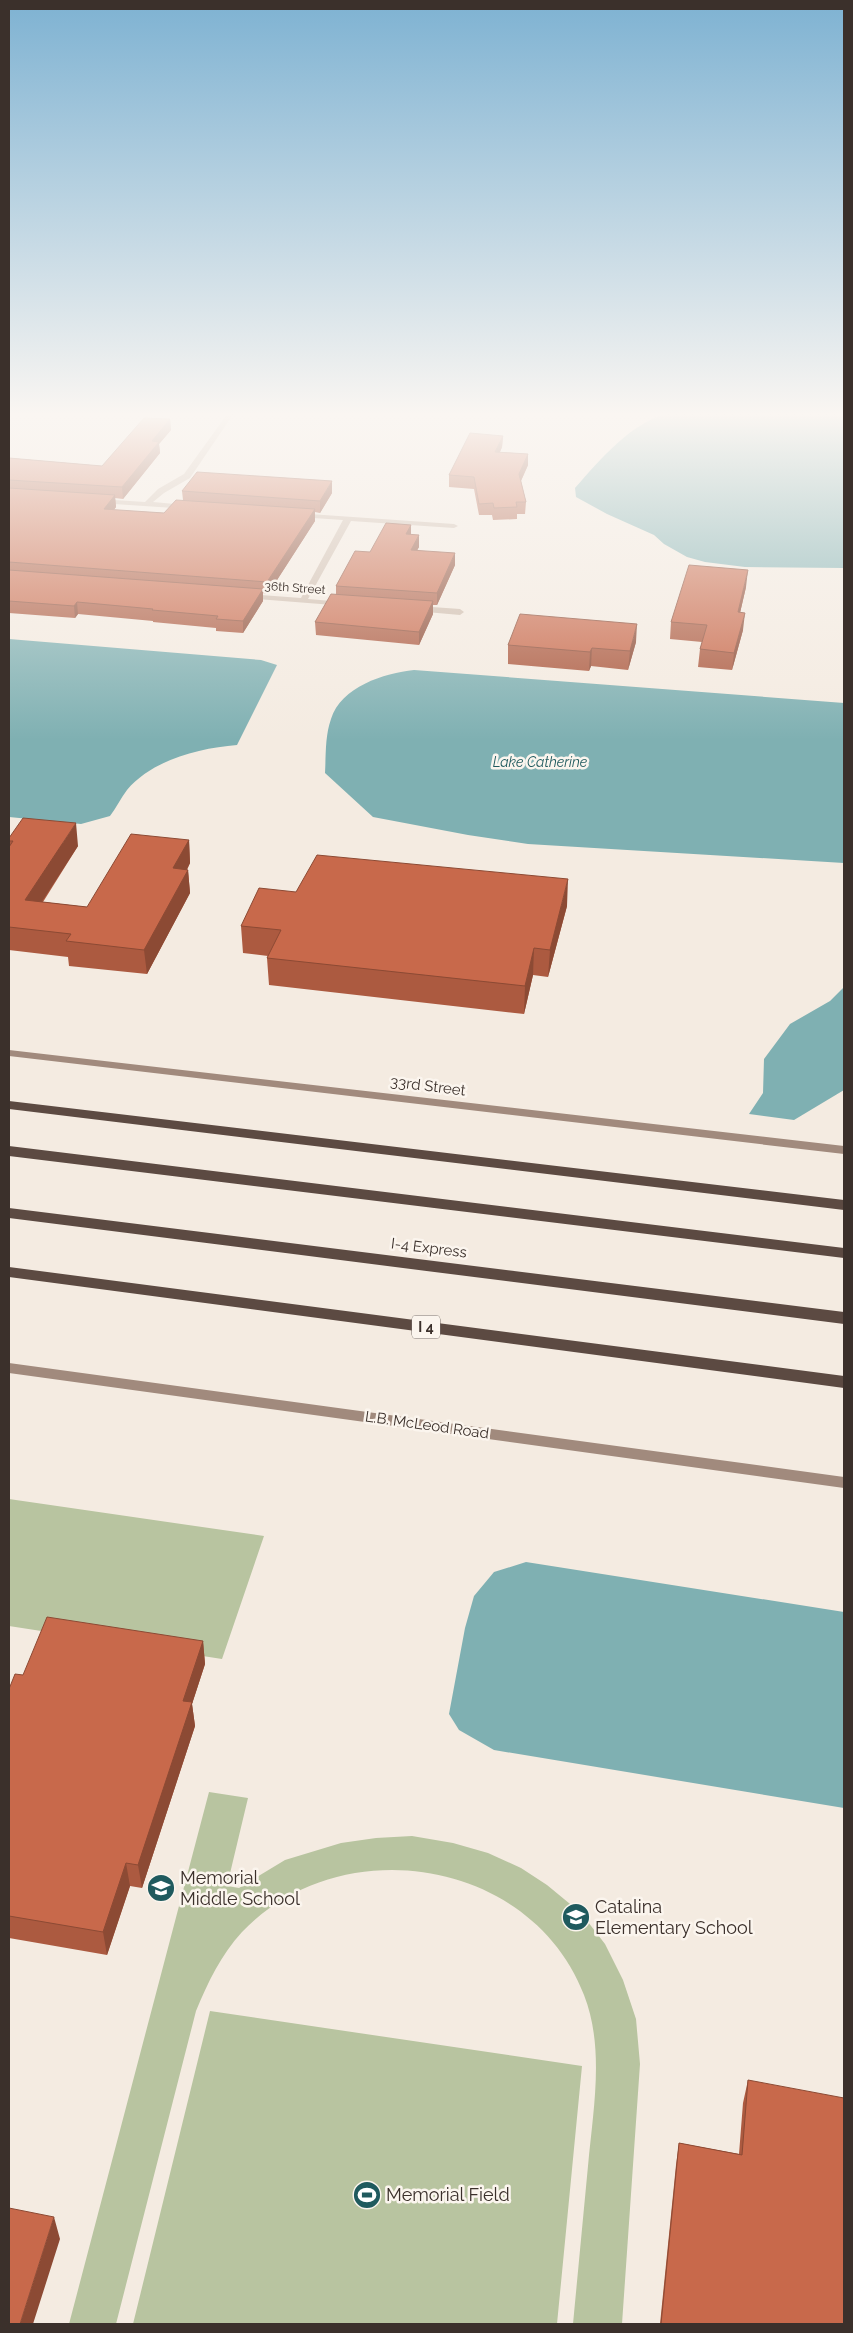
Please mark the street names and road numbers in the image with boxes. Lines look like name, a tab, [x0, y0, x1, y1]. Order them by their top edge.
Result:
street label: 36th Street	[264, 579, 326, 597]
street label: 33rd Street	[389, 1072, 467, 1100]
street label: I-4 Express	[390, 1234, 468, 1262]
road number: I 4	[412, 1315, 440, 1338]
street label: L.B. McLeod Road	[364, 1407, 490, 1443]

